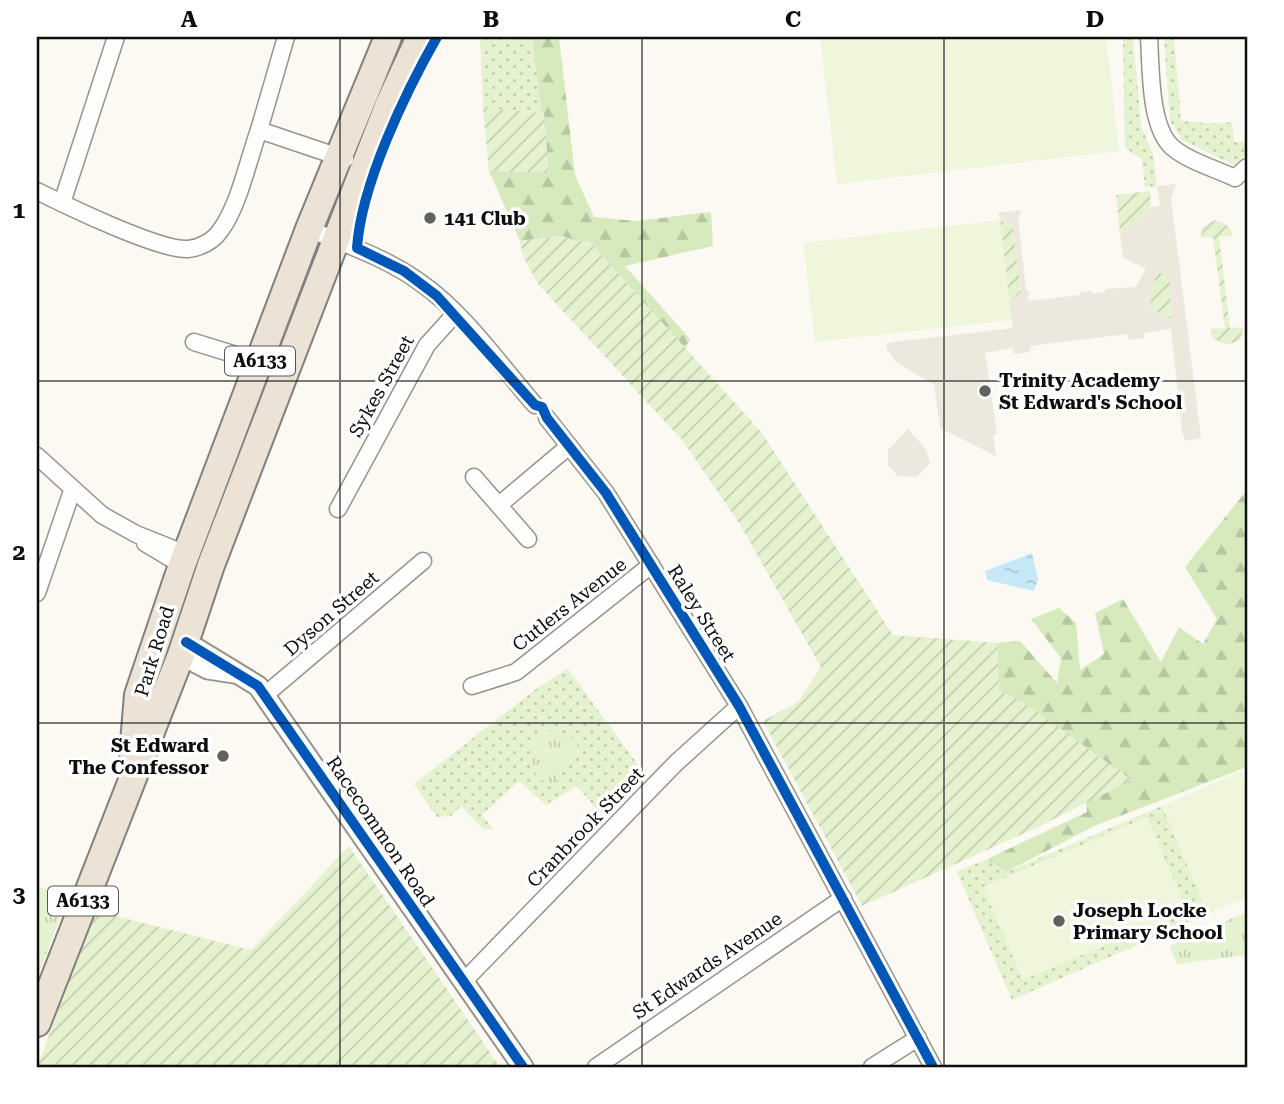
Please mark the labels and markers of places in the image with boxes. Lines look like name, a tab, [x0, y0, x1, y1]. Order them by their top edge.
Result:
place label: 141 Club	[444, 207, 526, 230]
marker: 141 Club	[422, 210, 438, 226]
place label: Trinity Academy St Edward's School	[999, 369, 1182, 414]
marker: Trinity Academy St Edward's School	[977, 383, 993, 399]
place label: St Edward The Confessor	[69, 734, 209, 779]
marker: St Edward The Confessor	[215, 748, 231, 764]
place label: Joseph Locke Primary School	[1073, 899, 1223, 944]
marker: Joseph Locke Primary School	[1051, 913, 1067, 929]

